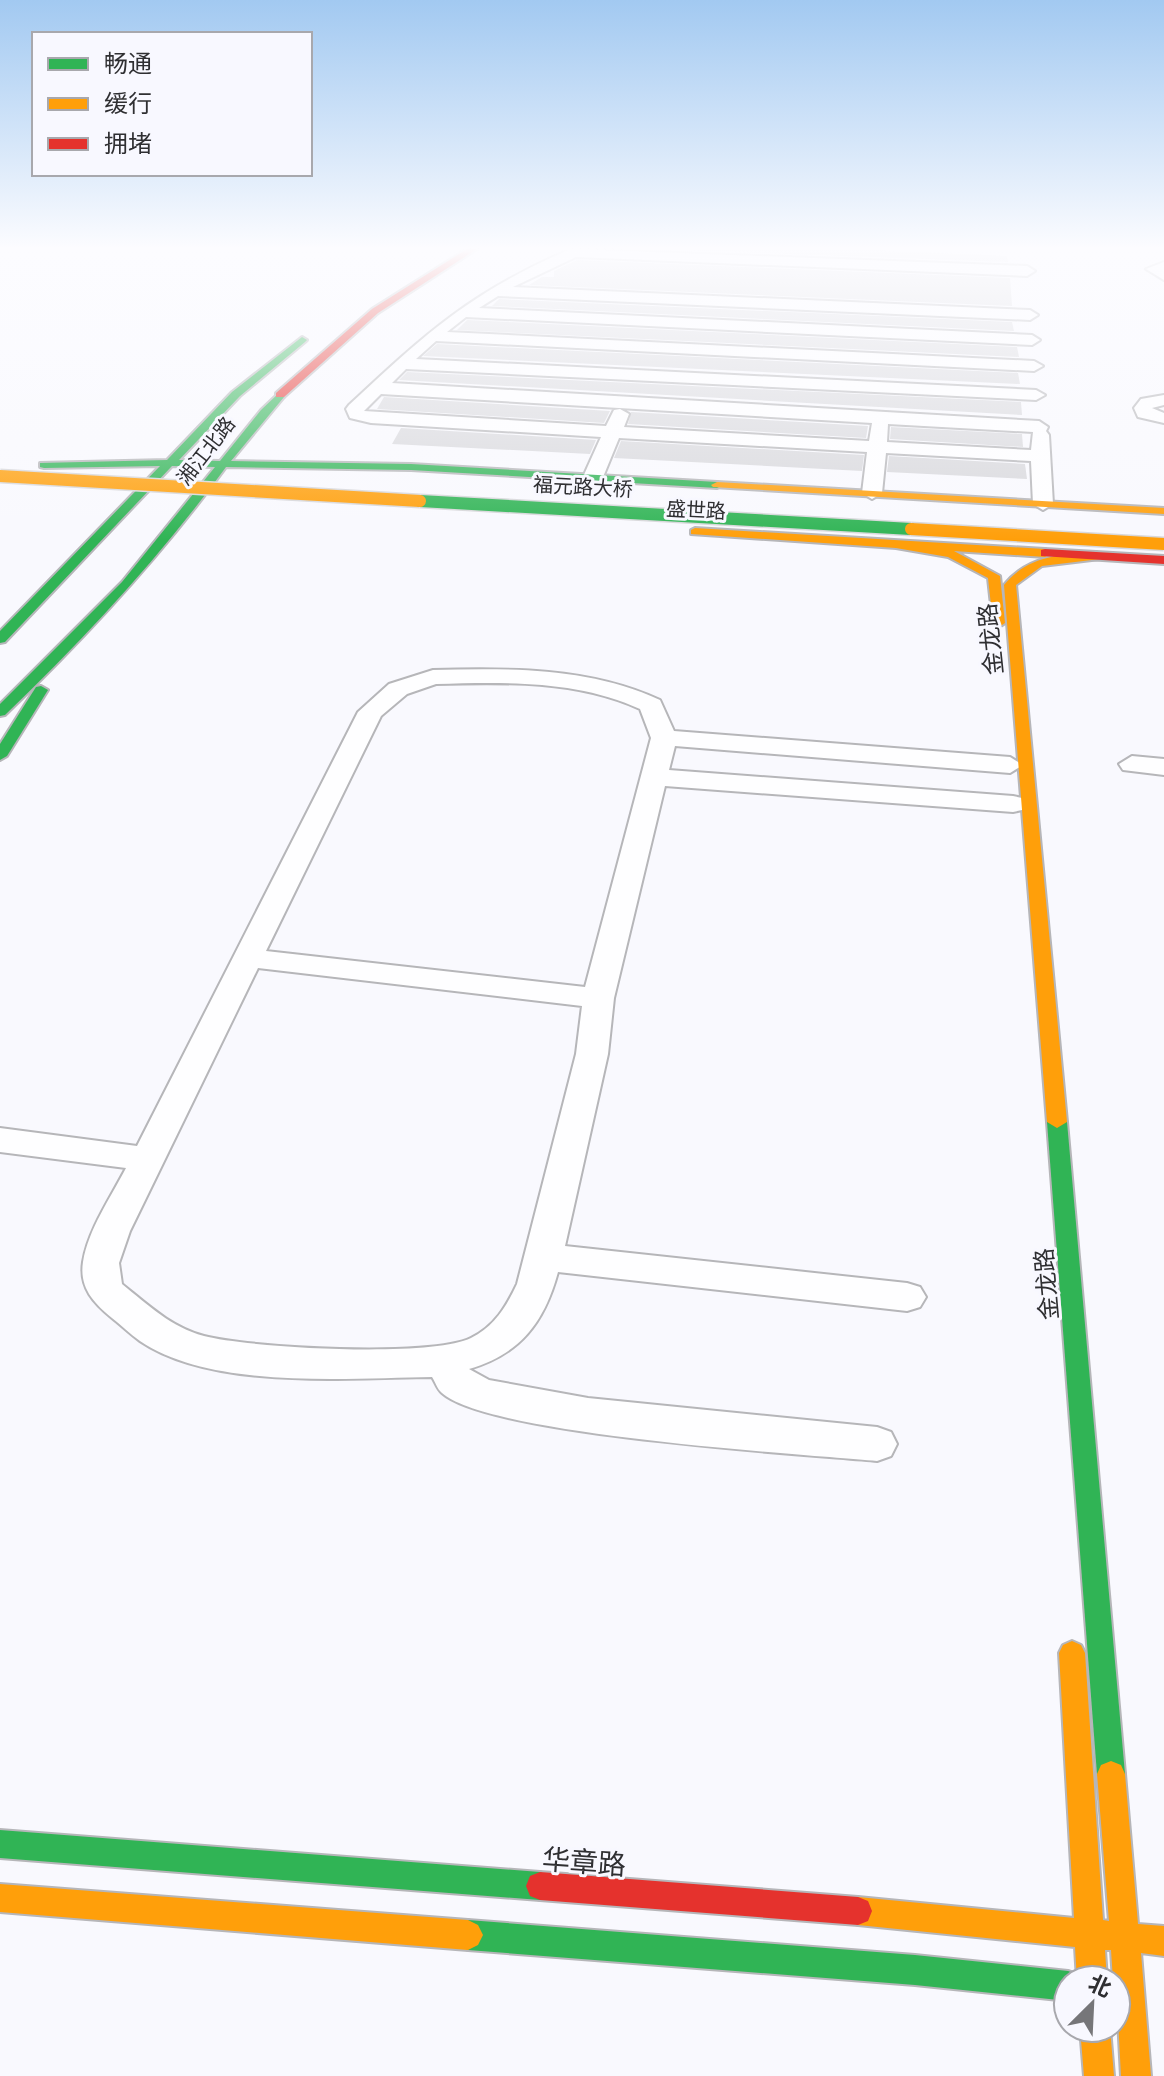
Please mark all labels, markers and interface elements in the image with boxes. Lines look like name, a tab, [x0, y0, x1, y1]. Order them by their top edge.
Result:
legend	[32, 32, 312, 176]
text: 畅通	[104, 48, 152, 77]
text: 缓行	[104, 88, 152, 117]
text: 拥堵	[104, 128, 152, 157]
street label: 湘江北路	[171, 411, 239, 489]
street label: 福元路大桥	[532, 471, 634, 501]
street label: 盛世路	[665, 495, 727, 523]
street label: 金龙路	[971, 602, 1008, 676]
street label: 金龙路	[1028, 1247, 1063, 1321]
street label: 华章路	[541, 1841, 627, 1881]
north arrow	[1052, 1964, 1132, 2044]
text: 北	[1085, 1968, 1116, 2002]

